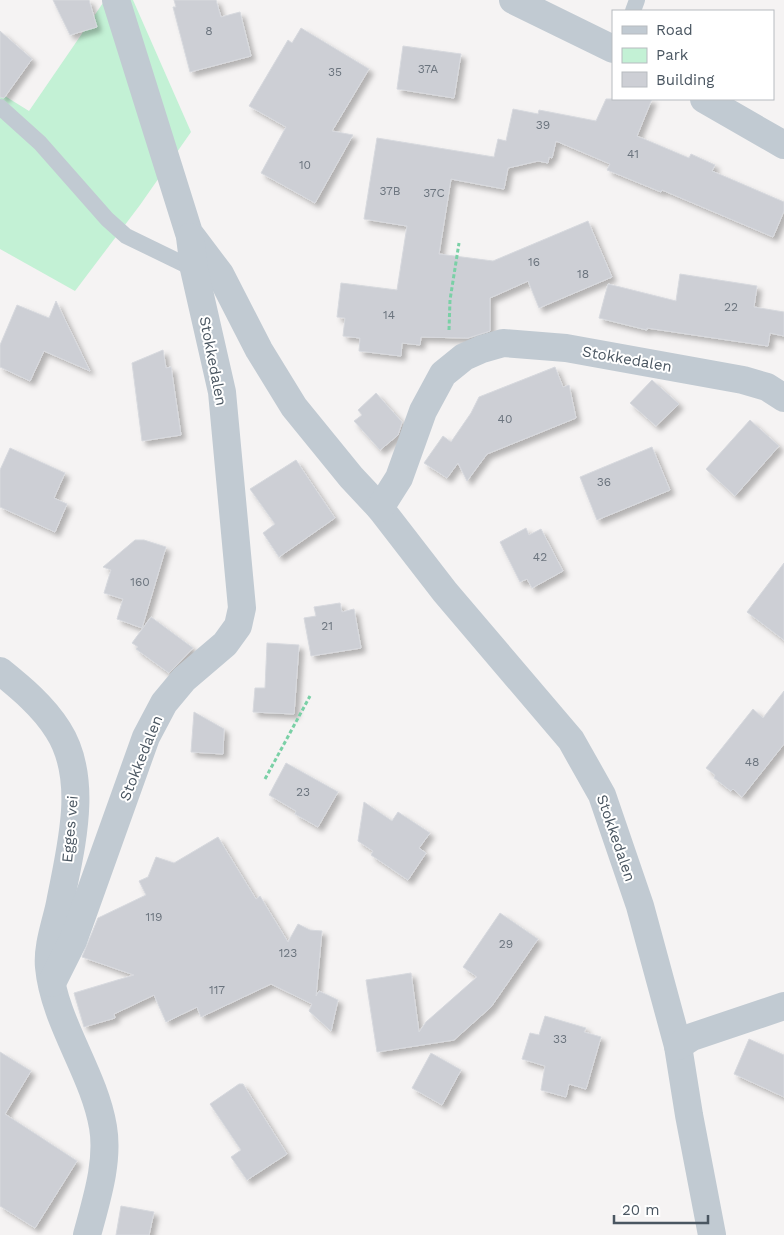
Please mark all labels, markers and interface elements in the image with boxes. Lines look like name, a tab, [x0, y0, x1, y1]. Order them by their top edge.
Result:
legend	[612, 10, 774, 100]
text: Road	[656, 21, 693, 39]
house number: 8	[205, 24, 213, 38]
text: Park	[656, 46, 689, 64]
house number: 37A	[418, 62, 438, 76]
house number: 35	[328, 65, 342, 79]
text: Building	[656, 71, 714, 89]
house number: 39	[536, 118, 550, 132]
house number: 41	[627, 147, 639, 161]
house number: 10	[299, 158, 311, 172]
house number: 37B	[379, 184, 401, 198]
house number: 37C	[423, 186, 445, 200]
house number: 16	[528, 255, 540, 269]
house number: 18	[577, 267, 589, 281]
house number: 22	[724, 300, 738, 314]
house number: 14	[383, 308, 395, 322]
street label: Stokkedalen	[196, 315, 230, 407]
street label: Stokkedalen	[581, 342, 673, 376]
house number: 40	[498, 412, 512, 426]
house number: 36	[597, 475, 611, 489]
house number: 42	[533, 550, 547, 564]
house number: 160	[130, 575, 150, 589]
house number: 21	[321, 619, 333, 633]
street label: Stokkedalen	[116, 713, 166, 803]
house number: 48	[745, 755, 759, 769]
house number: 23	[296, 785, 310, 799]
street label: Stokkedalen	[593, 792, 639, 884]
street label: Egges vei	[58, 795, 82, 863]
house number: 119	[146, 910, 162, 924]
house number: 29	[499, 937, 513, 951]
house number: 123	[279, 946, 297, 960]
house number: 117	[209, 983, 225, 997]
house number: 33	[553, 1032, 567, 1046]
scale bar	[614, 1192, 708, 1224]
text: 20 m	[622, 1201, 660, 1219]

